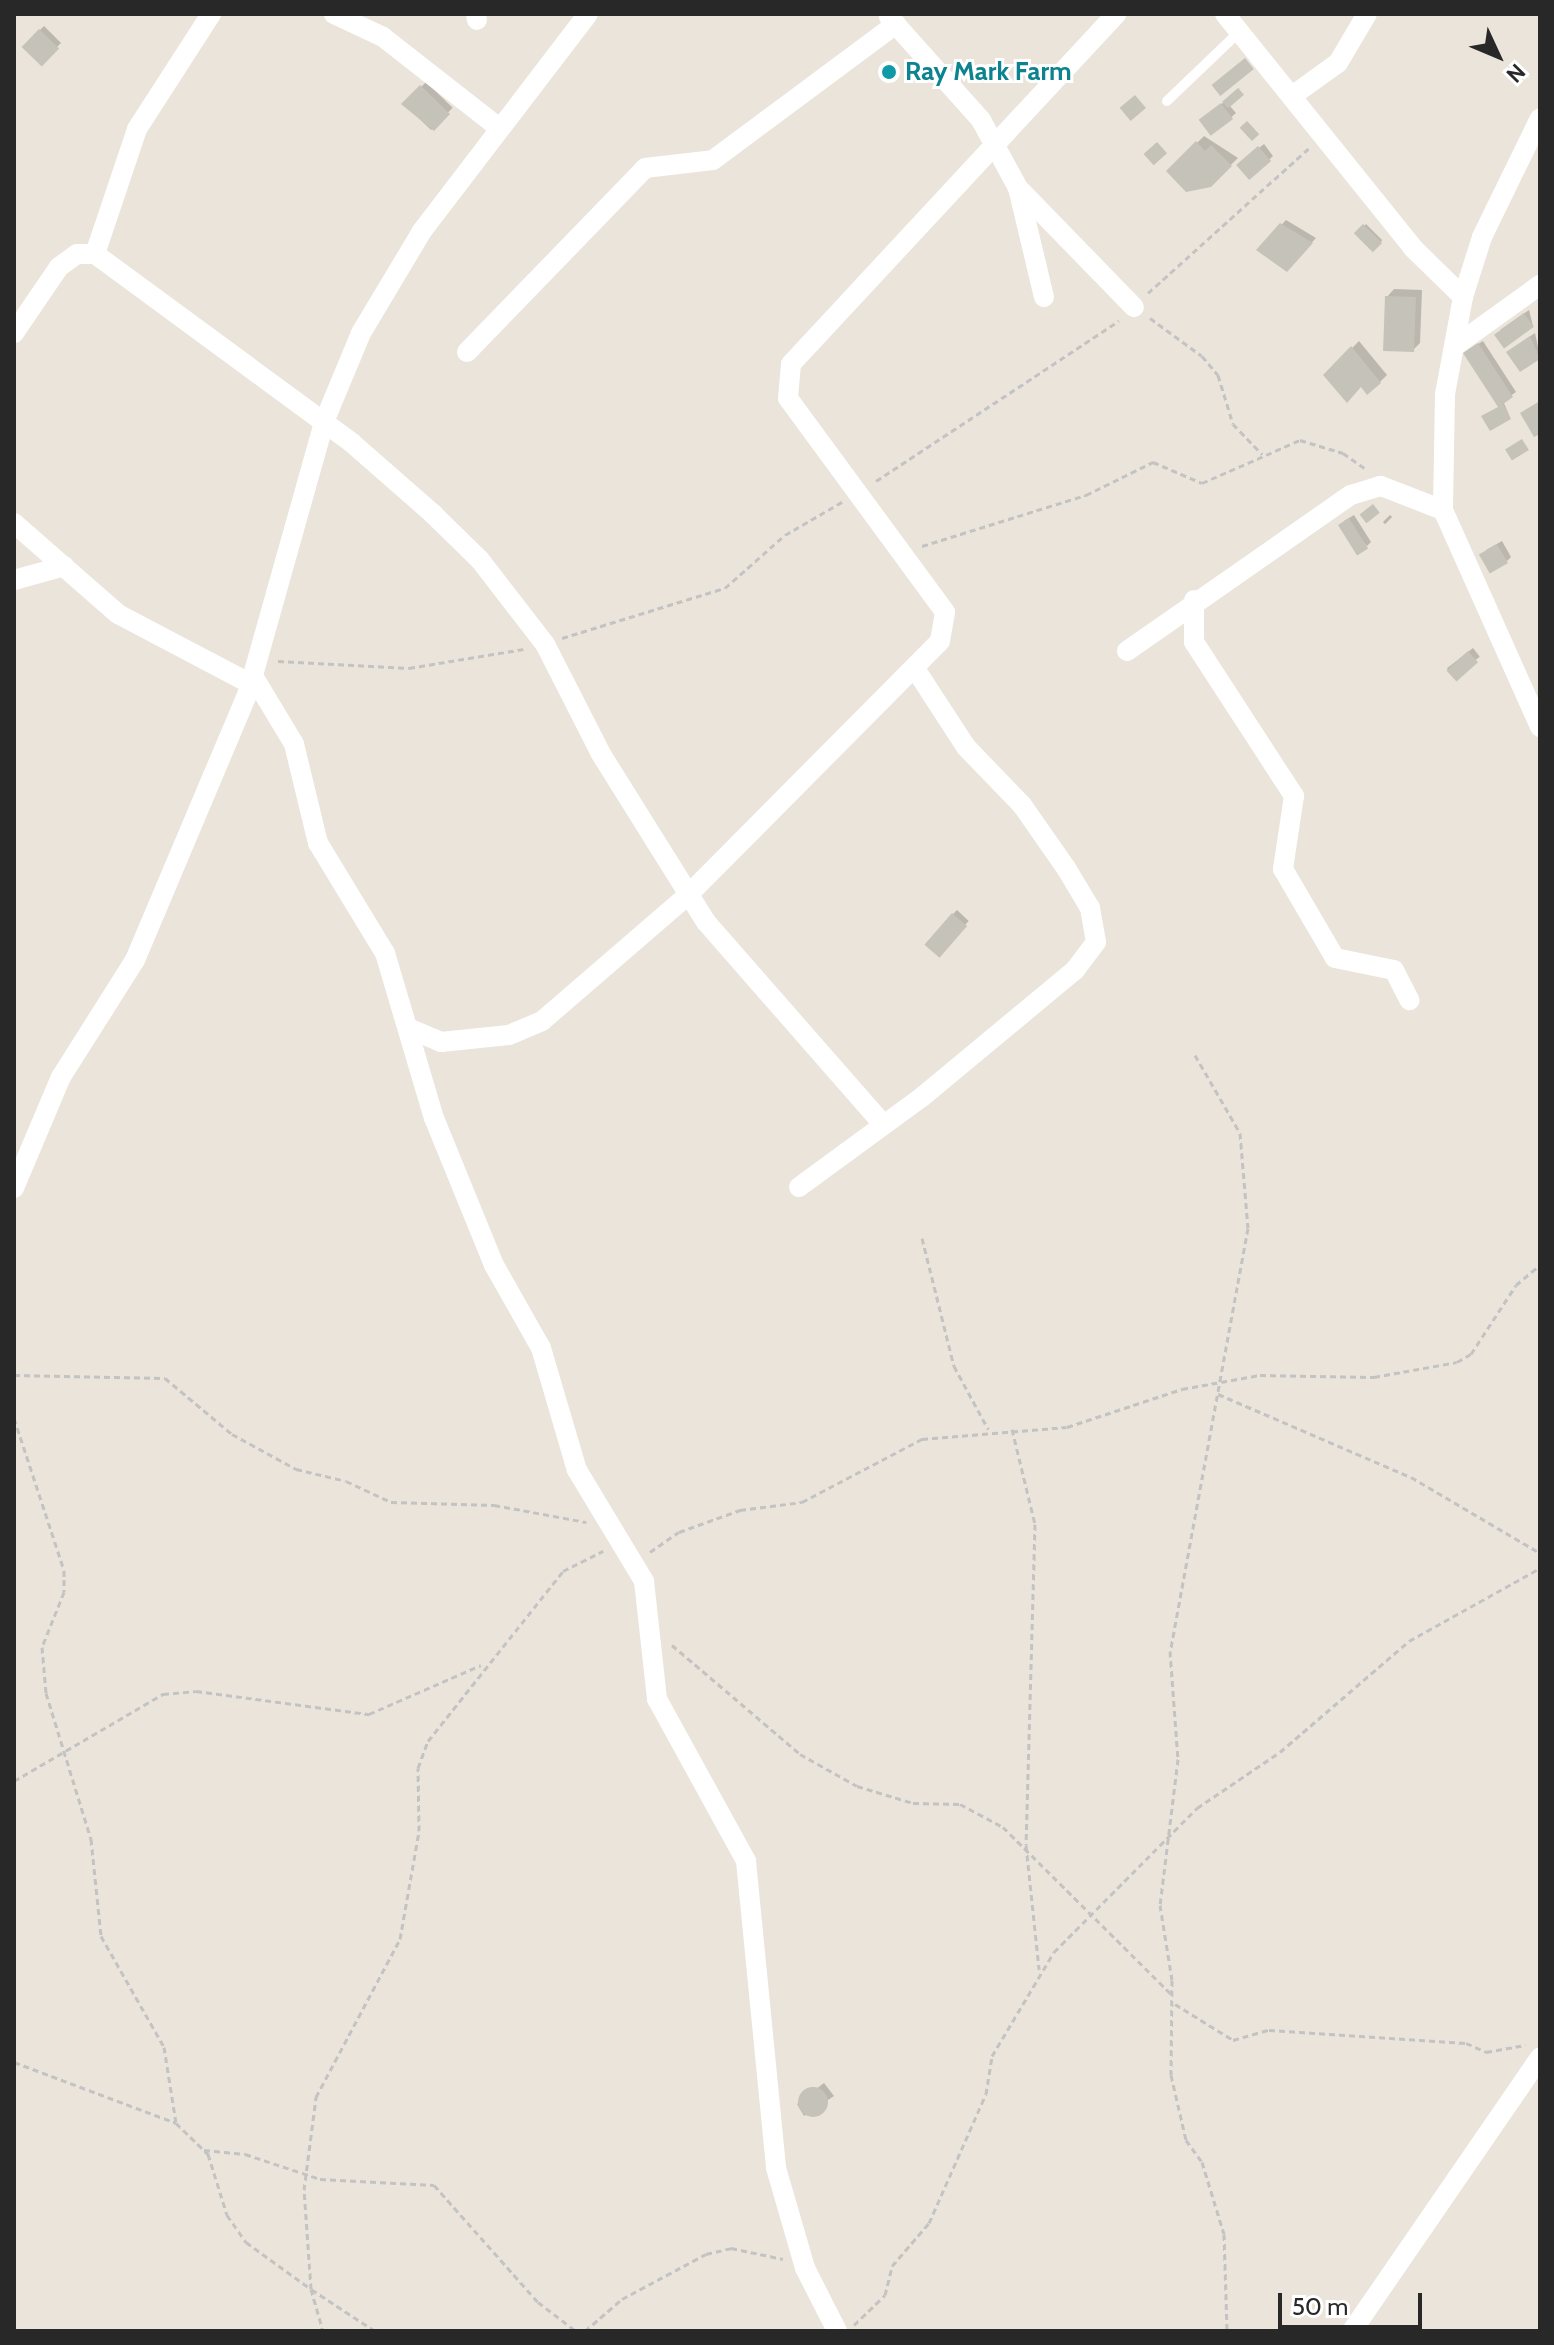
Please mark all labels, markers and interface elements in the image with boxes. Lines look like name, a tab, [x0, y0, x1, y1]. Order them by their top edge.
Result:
north arrow	[1458, 16, 1538, 96]
place label: Ray Mark Farm	[905, 56, 1072, 88]
text: N	[1501, 58, 1531, 88]
marker: Ray Mark Farm	[880, 63, 898, 81]
scale bar	[1282, 2277, 1426, 2327]
text: 50 m	[1292, 2292, 1348, 2321]

